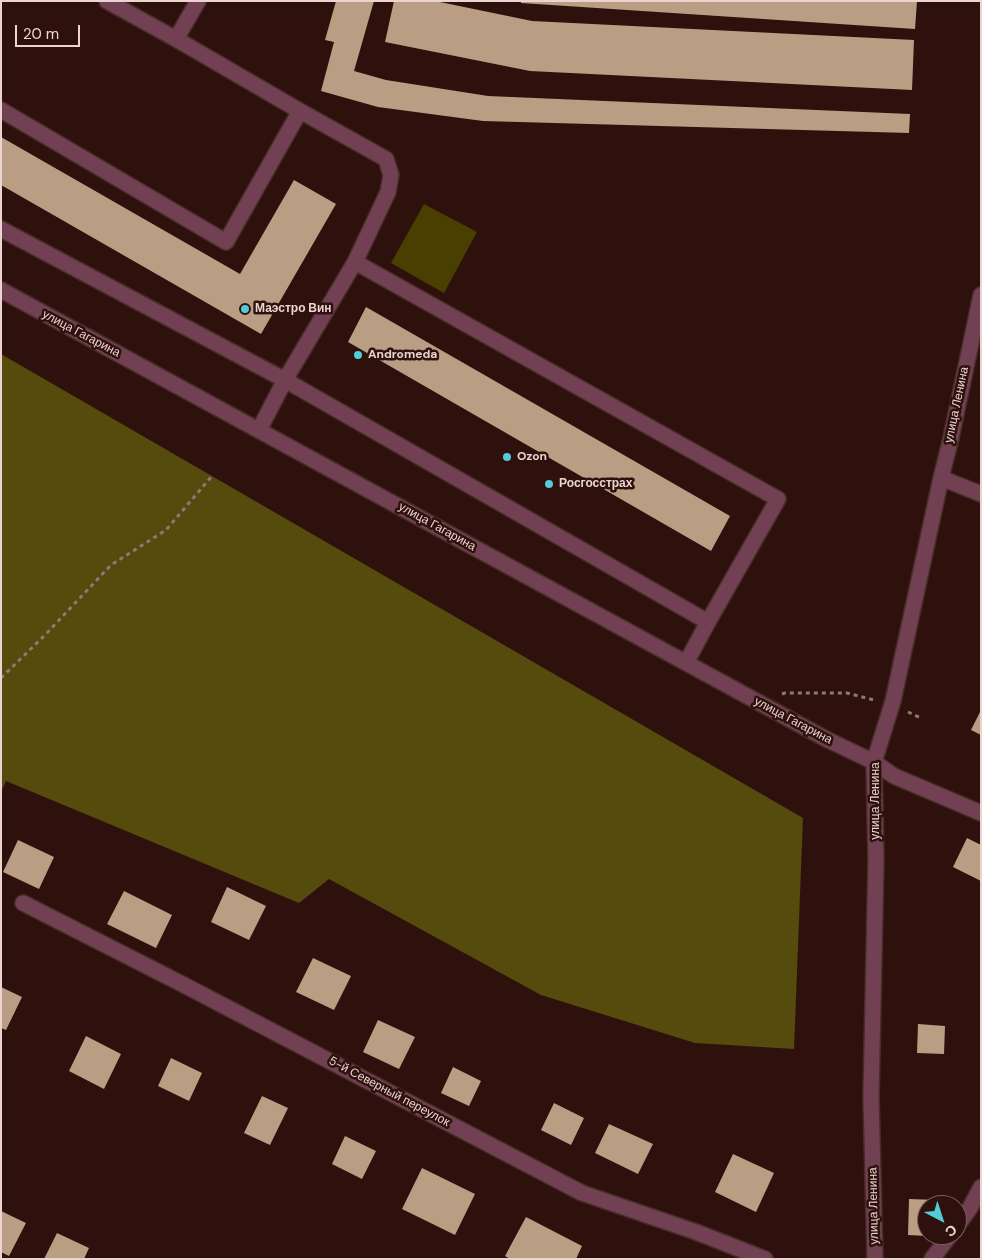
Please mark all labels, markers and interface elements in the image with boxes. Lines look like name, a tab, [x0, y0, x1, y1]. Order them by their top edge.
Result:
scale bar	[18, 15, 82, 47]
text: 20 m	[23, 24, 59, 44]
place label: Маэстро Вин	[255, 302, 332, 316]
marker: Маэстро Вин	[239, 303, 251, 315]
street label: улица Гагарина	[40, 307, 122, 361]
place label: Andromeda	[368, 348, 437, 362]
marker: Andromeda	[352, 349, 364, 361]
street label: улица Ленина	[942, 366, 972, 444]
place label: Ozon	[517, 450, 547, 464]
marker: Ozon	[501, 451, 513, 463]
place label: Росгосстрах	[559, 477, 632, 491]
marker: Росгосстрах	[543, 478, 555, 490]
street label: улица Гагарина	[396, 500, 478, 554]
street label: улица Гагарина	[752, 694, 834, 748]
street label: улица Ленина	[869, 762, 883, 840]
street label: 5-й Северный переулок	[326, 1054, 452, 1130]
street label: улица Ленина	[866, 1167, 882, 1245]
north arrow	[917, 1195, 967, 1245]
text: С	[941, 1221, 961, 1241]

